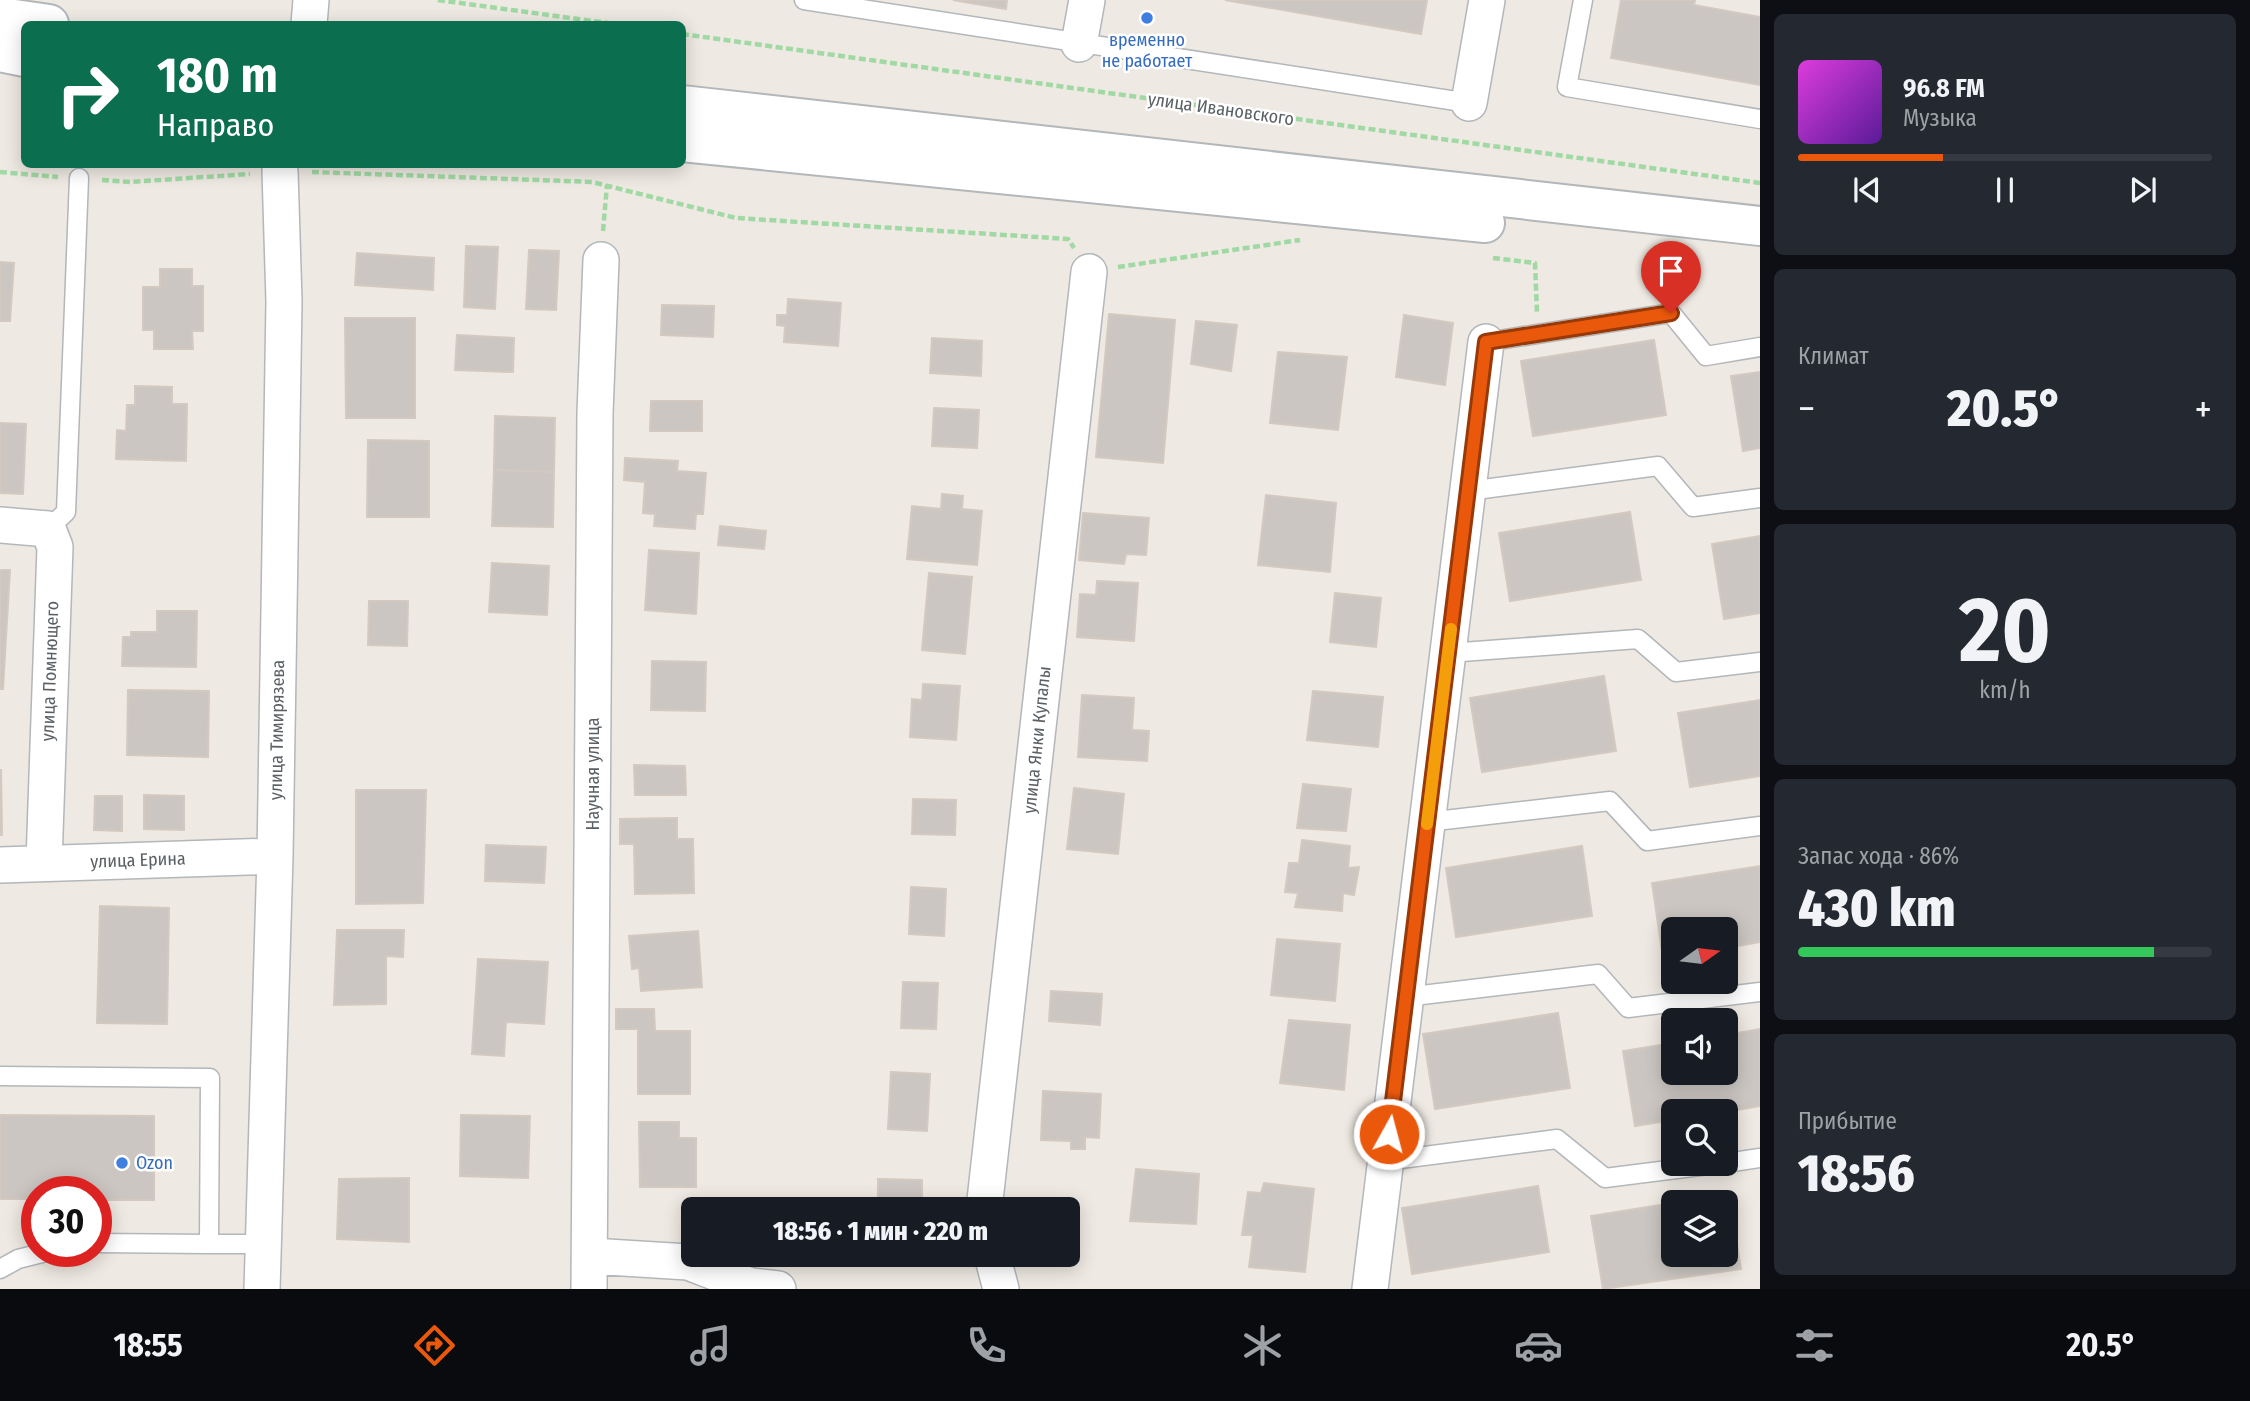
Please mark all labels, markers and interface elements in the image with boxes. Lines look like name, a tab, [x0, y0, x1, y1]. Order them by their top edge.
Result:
marker: временно не работает	[1139, 10, 1155, 26]
place label: временно не работает	[1102, 29, 1193, 72]
text: 180 m	[157, 46, 278, 105]
icon: right	[42, 49, 133, 140]
text: 96.8 FM	[1903, 73, 1985, 104]
street label: улица Ивановского	[1146, 88, 1296, 130]
text: Музыка	[1903, 104, 1977, 132]
text: Направо	[157, 106, 274, 144]
icon: previous	[1848, 171, 1886, 209]
icon: pause	[1986, 171, 2024, 209]
icon: next	[2124, 171, 2162, 209]
pin	[1641, 241, 1701, 313]
icon: arrive	[1652, 252, 1690, 290]
text: Климат	[1798, 342, 1869, 370]
text: 20.5°	[1947, 377, 2063, 440]
text: −	[1798, 386, 1815, 432]
text: +	[2195, 386, 2212, 432]
text: 20	[1959, 576, 2051, 685]
street label: улица Помнющего	[37, 600, 63, 742]
street label: улица Тимирязева	[265, 660, 289, 800]
street label: улица Янки Купалы	[1018, 665, 1056, 815]
text: km/h	[1979, 676, 2031, 704]
street label: Научная улица	[582, 717, 604, 831]
text: Запас хода · 86%	[1798, 842, 1959, 870]
street label: улица Ерина	[90, 847, 186, 873]
text: 430 km	[1798, 877, 1956, 940]
north arrow	[1661, 917, 1738, 994]
map controls	[1661, 917, 1738, 1267]
button: sound	[1661, 1008, 1738, 1085]
position arrow	[1352, 1097, 1426, 1171]
button: search	[1661, 1099, 1738, 1176]
text: Прибытие	[1798, 1107, 1897, 1135]
text: 18:56	[1798, 1142, 1915, 1205]
place label: Ozon	[136, 1152, 173, 1174]
marker: Ozon	[114, 1155, 130, 1171]
speed limit sign: 30	[21, 1176, 112, 1267]
button: layers	[1661, 1190, 1738, 1267]
text: 18:56 · 1 мин · 220 m	[773, 1216, 988, 1247]
icon: directions	[410, 1321, 459, 1370]
icon: music	[686, 1321, 735, 1370]
icon: phone	[962, 1321, 1011, 1370]
icon: climate	[1238, 1321, 1287, 1370]
icon: car	[1514, 1321, 1563, 1370]
icon: filters	[1790, 1321, 1839, 1370]
text: 18:55	[114, 1326, 183, 1364]
text: 20.5°	[2066, 1326, 2136, 1364]

